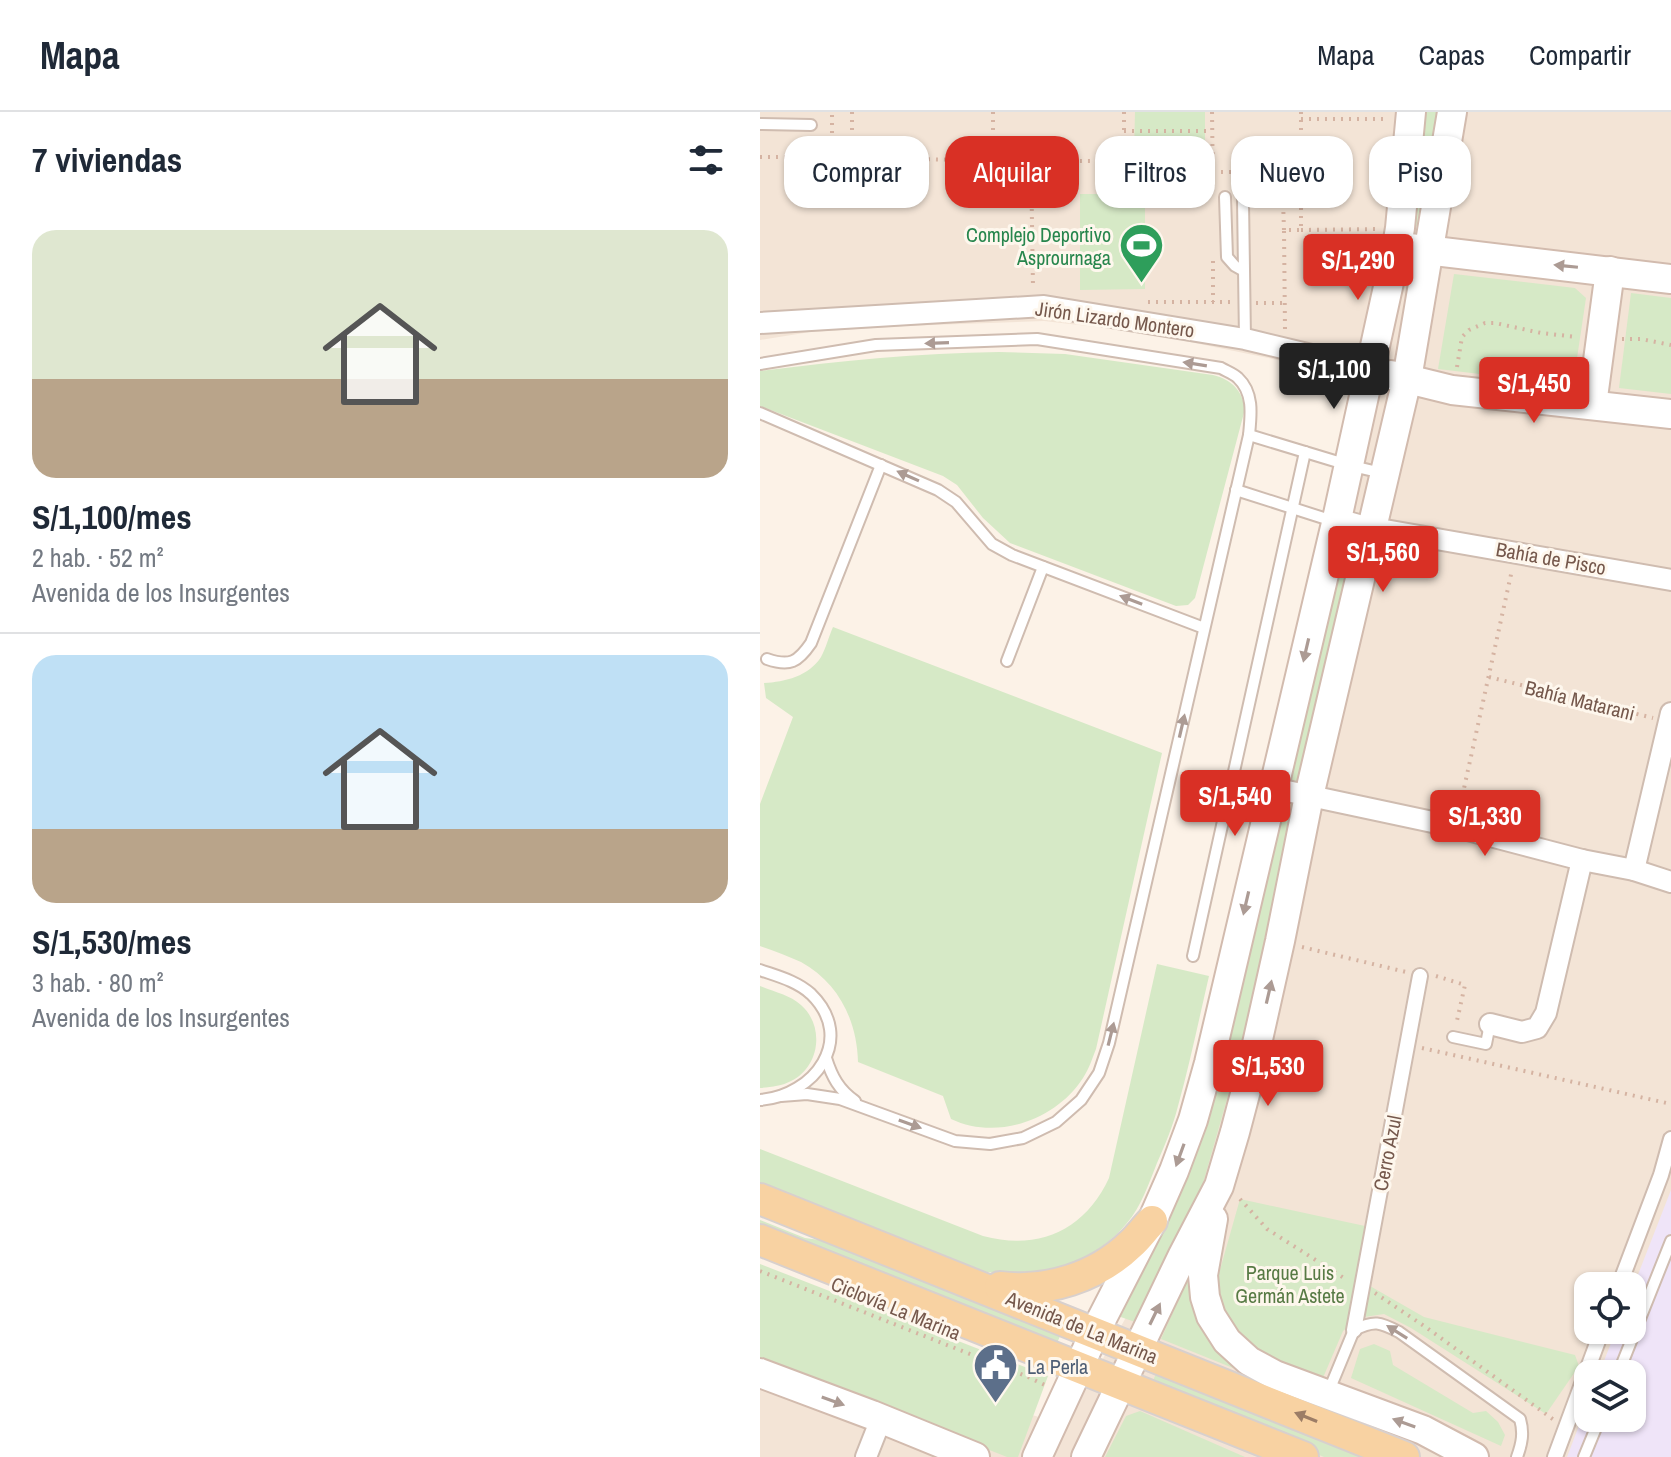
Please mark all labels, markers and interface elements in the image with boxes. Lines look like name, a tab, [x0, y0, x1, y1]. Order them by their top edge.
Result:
text: Mapa	[40, 30, 120, 81]
text: Mapa	[1317, 36, 1375, 74]
text: Capas	[1419, 36, 1485, 74]
text: Compartir	[1529, 36, 1631, 74]
chip: Comprar	[784, 136, 929, 208]
chip: Alquilar	[945, 136, 1079, 208]
chip: Filtros	[1095, 136, 1215, 208]
chip: Nuevo	[1231, 136, 1353, 208]
chip: Piso	[1369, 136, 1471, 208]
text: 7 viviendas	[32, 137, 182, 183]
icon: filters	[684, 138, 728, 182]
place label: Complejo Deportivo Asprournaga	[966, 221, 1111, 271]
sports icon: Complejo Deportivo Asprournaga	[1118, 222, 1166, 285]
pin: S/1,290	[1284, 234, 1432, 302]
text: S/1,290	[1321, 242, 1395, 277]
one-way arrow	[1553, 260, 1578, 273]
icon: home	[308, 282, 452, 426]
street label: Jirón Lizardo Montero	[1034, 294, 1196, 344]
one-way arrow	[924, 337, 949, 350]
pin: S/1,100	[1260, 343, 1408, 411]
text: S/1,100	[1297, 351, 1371, 386]
one-way arrow	[1182, 357, 1207, 370]
pin: S/1,450	[1460, 357, 1608, 425]
text: S/1,450	[1497, 365, 1571, 400]
one-way arrow	[896, 470, 920, 483]
text: S/1,100/mes	[32, 494, 192, 540]
pin: S/1,560	[1309, 526, 1457, 594]
text: S/1,560	[1346, 534, 1420, 569]
street label: Bahía de Pisco	[1494, 535, 1608, 581]
text: 2 hab. · 52 m²	[32, 540, 164, 575]
text: Avenida de los Insurgentes	[32, 575, 290, 610]
one-way arrow	[1119, 593, 1143, 606]
one-way arrow	[1299, 638, 1312, 663]
street label: Bahía Matarani	[1522, 673, 1638, 727]
icon: home	[308, 707, 452, 851]
one-way arrow	[1176, 713, 1188, 738]
pin: S/1,540	[1161, 770, 1309, 838]
text: S/1,540	[1198, 778, 1272, 813]
pin: S/1,330	[1411, 790, 1559, 858]
text: S/1,330	[1448, 798, 1522, 833]
one-way arrow	[1239, 891, 1252, 916]
text: S/1,530/mes	[32, 919, 192, 965]
text: 3 hab. · 80 m²	[32, 965, 164, 1000]
one-way arrow	[1263, 979, 1276, 1004]
text: Avenida de los Insurgentes	[32, 1000, 290, 1035]
one-way arrow	[1105, 1021, 1117, 1046]
pin: S/1,530	[1194, 1040, 1342, 1108]
text: S/1,530	[1231, 1048, 1305, 1083]
street label: Cerro Azul	[1366, 1113, 1408, 1193]
one-way arrow	[898, 1118, 922, 1131]
one-way arrow	[1173, 1143, 1186, 1167]
park label: Parque Luis Germán Astete	[1235, 1259, 1345, 1309]
street label: Ciclovía La Marina	[827, 1270, 965, 1346]
map controls	[1574, 1272, 1646, 1432]
button: locate	[1574, 1272, 1646, 1344]
street label: Avenida de La Marina	[1001, 1284, 1162, 1370]
one-way arrow	[1148, 1302, 1161, 1325]
one-way arrow	[1386, 1325, 1409, 1340]
public building icon: La Perla	[972, 1342, 1020, 1405]
place label: La Perla	[1027, 1353, 1088, 1380]
button: layers	[1574, 1360, 1646, 1432]
one-way arrow	[821, 1395, 845, 1408]
one-way arrow	[1294, 1411, 1318, 1424]
one-way arrow	[1392, 1416, 1416, 1429]

